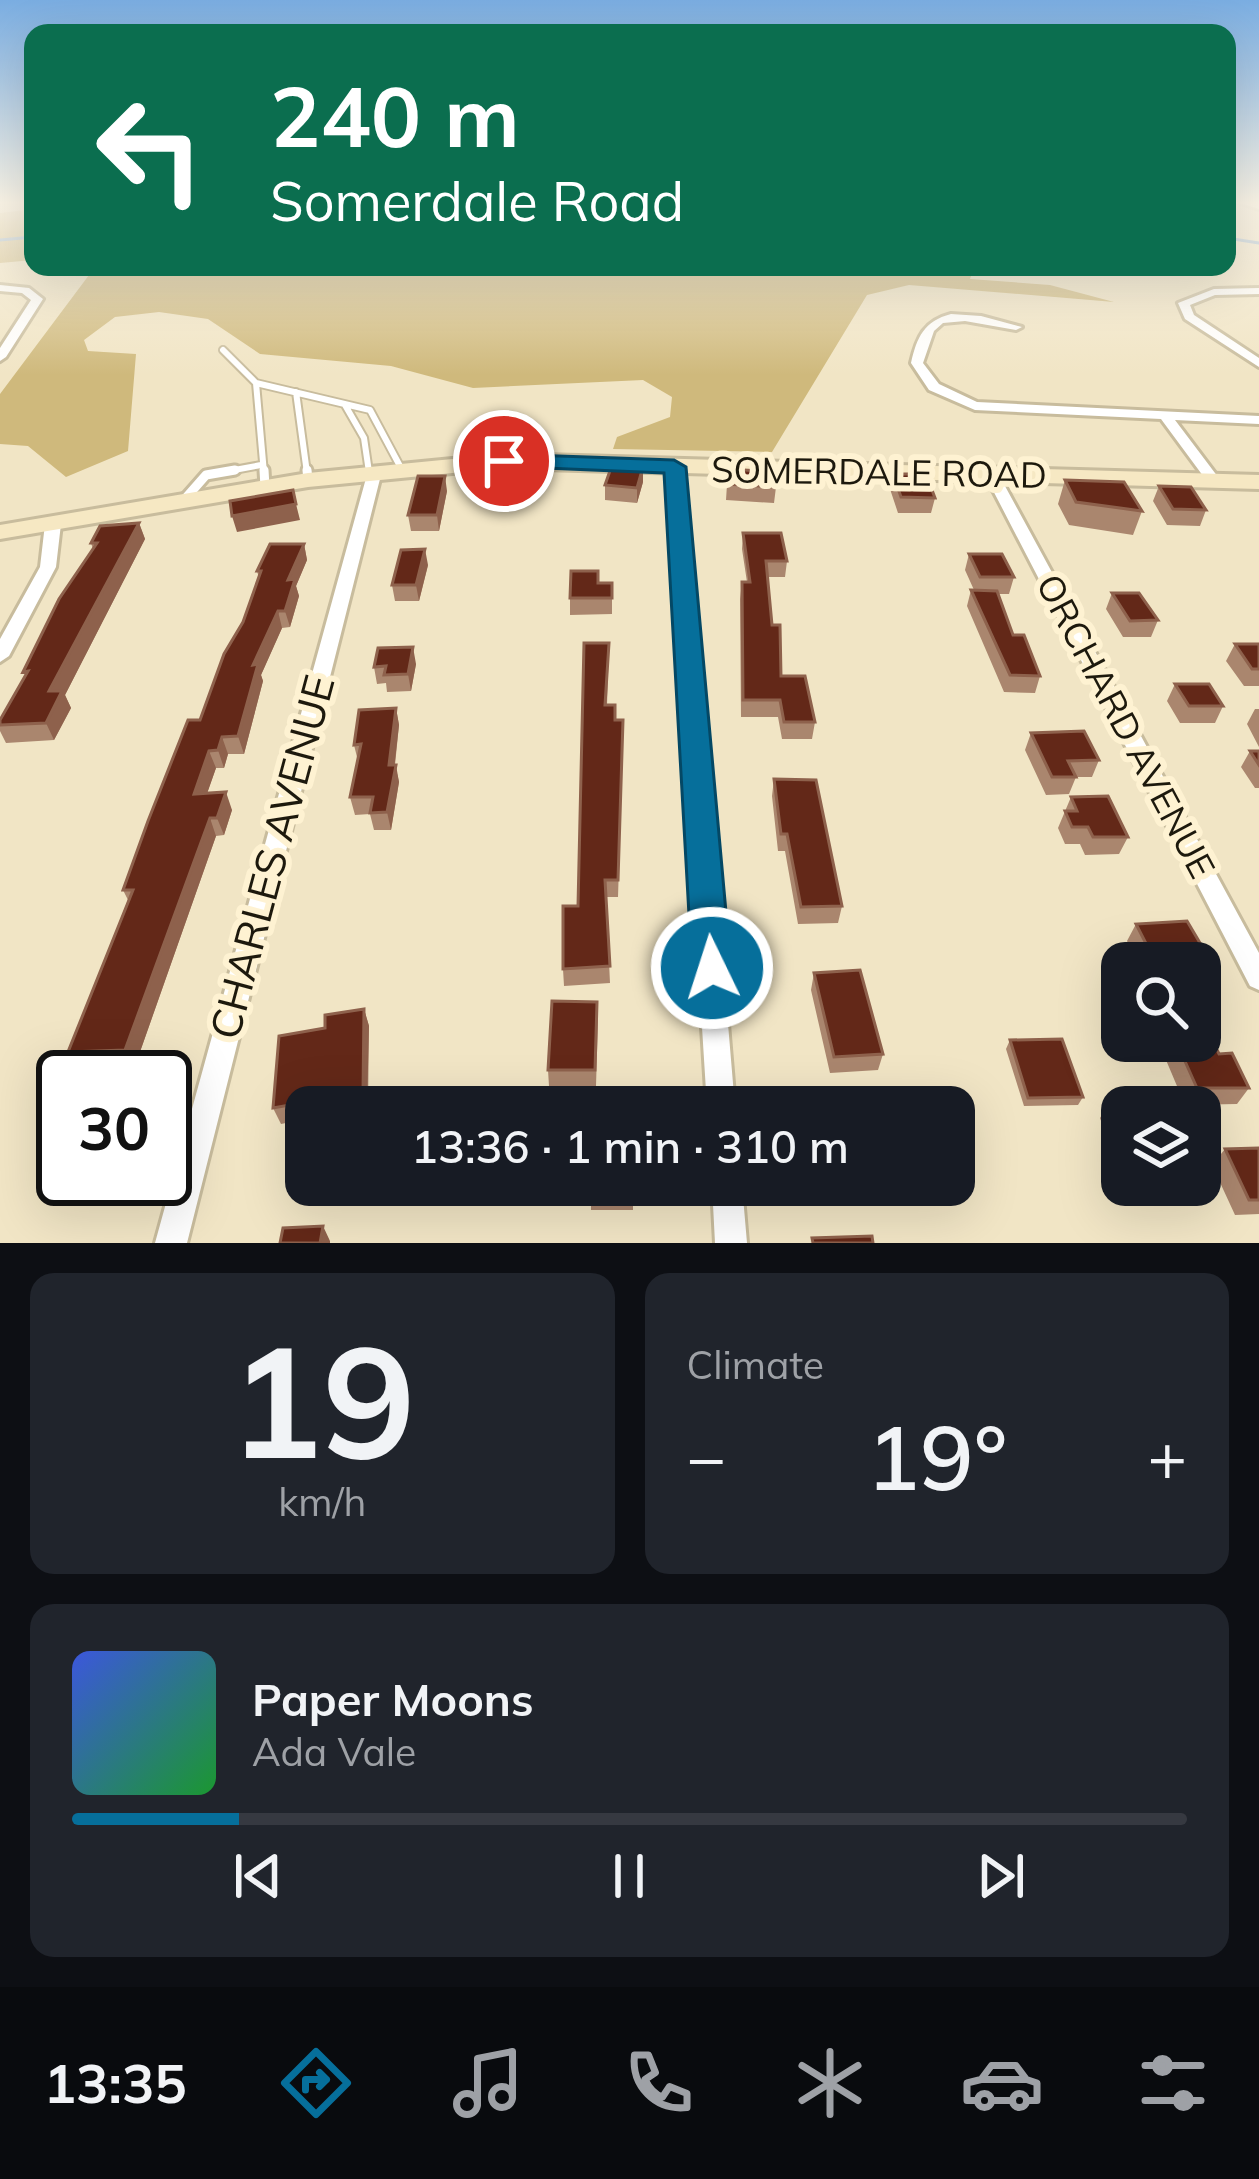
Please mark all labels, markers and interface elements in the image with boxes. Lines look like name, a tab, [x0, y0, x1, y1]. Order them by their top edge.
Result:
text: 240 m	[270, 63, 520, 168]
icon: left	[72, 72, 228, 228]
text: Somerdale Road	[270, 167, 684, 235]
pin	[453, 410, 555, 512]
icon: arrive	[471, 428, 537, 494]
street label: SOMERDALE ROAD	[711, 446, 1047, 497]
street label: ORCHARD AVENUE	[1027, 566, 1226, 885]
street label: CHARLES AVENUE	[197, 669, 346, 1045]
position arrow	[649, 905, 775, 1031]
map controls	[1101, 942, 1221, 1206]
button: search	[1101, 942, 1221, 1062]
speed limit sign: 30	[36, 1050, 192, 1206]
button: layers	[1101, 1086, 1221, 1206]
text: 13:36 · 1 min · 310 m	[411, 1118, 849, 1174]
text: 19	[229, 1301, 416, 1497]
text: Climate	[687, 1340, 824, 1389]
text: 19°	[866, 1400, 1008, 1513]
text: −	[687, 1415, 726, 1498]
text: +	[1147, 1415, 1187, 1498]
text: km/h	[278, 1477, 366, 1526]
text: Paper Moons	[252, 1671, 534, 1727]
text: Ada Vale	[252, 1727, 416, 1776]
icon: previous	[225, 1843, 291, 1909]
icon: pause	[596, 1843, 662, 1909]
icon: next	[968, 1843, 1034, 1909]
icon: directions	[274, 2041, 358, 2125]
icon: music	[446, 2041, 530, 2125]
icon: phone	[617, 2041, 701, 2125]
icon: climate	[788, 2041, 872, 2125]
icon: car	[960, 2041, 1044, 2125]
icon: filters	[1131, 2041, 1215, 2125]
text: 13:35	[44, 2049, 187, 2117]

